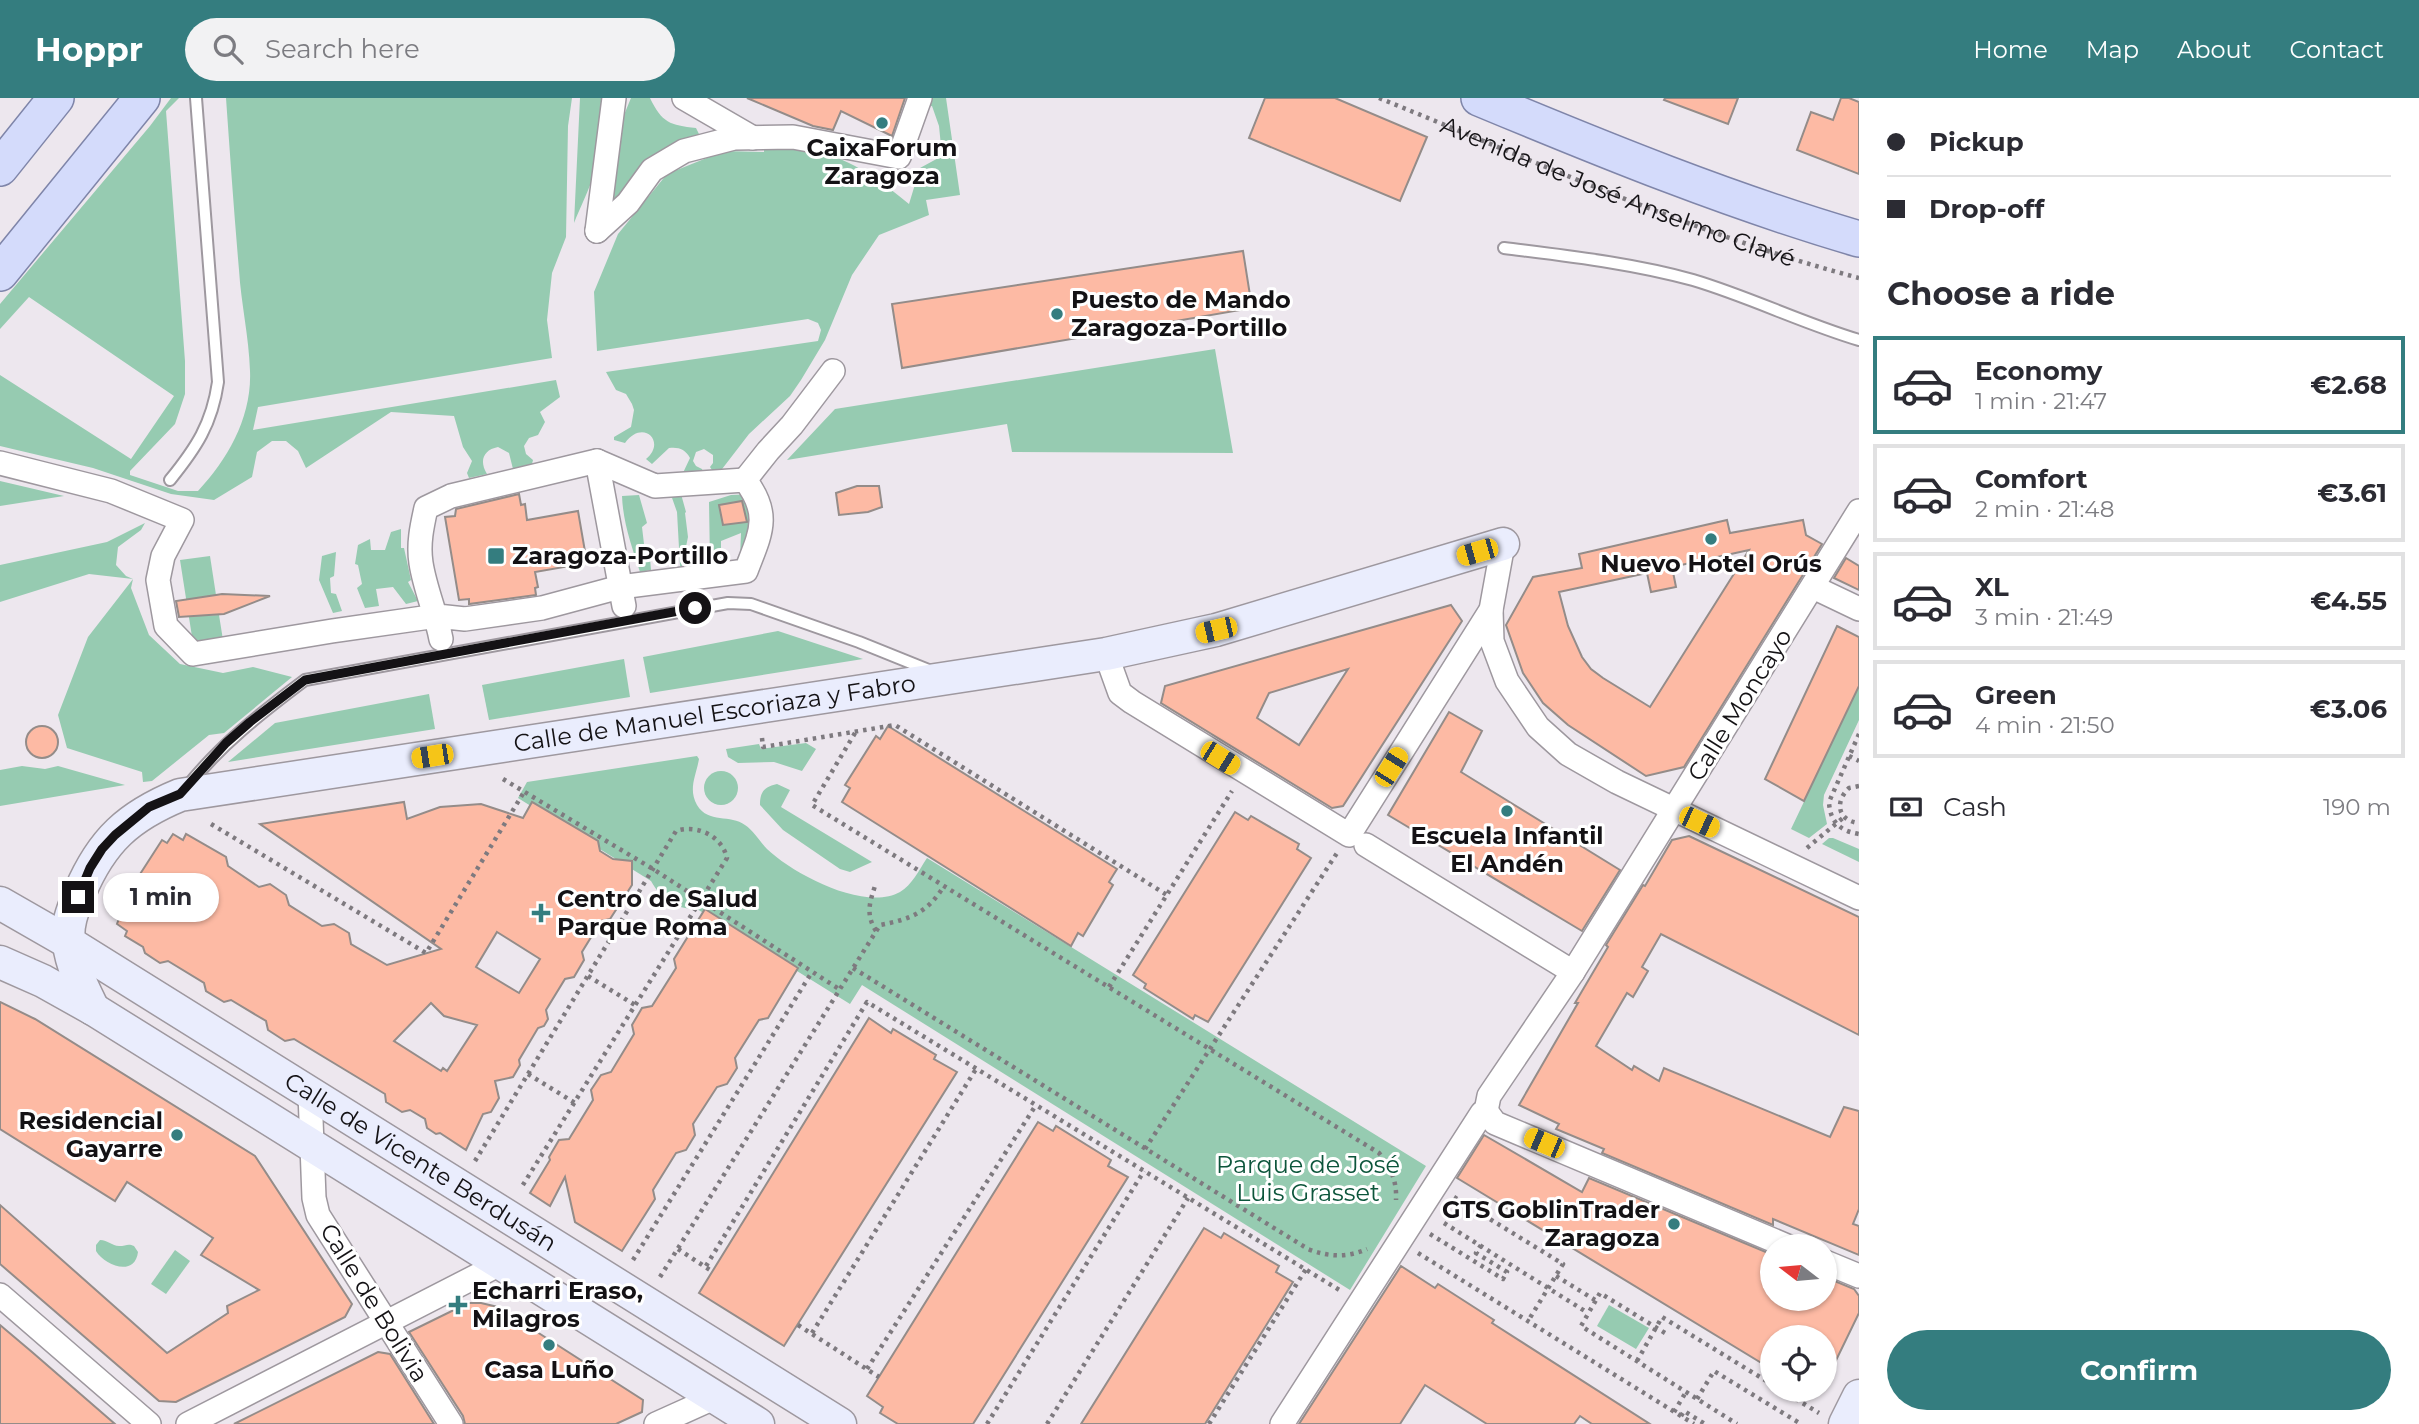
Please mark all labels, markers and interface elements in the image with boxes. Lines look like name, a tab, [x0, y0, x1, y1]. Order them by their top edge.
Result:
search box	[185, 18, 675, 81]
text: Hoppr	[35, 29, 143, 69]
icon: search	[209, 30, 247, 68]
text: Search here	[265, 33, 420, 65]
text: Home	[1973, 35, 2048, 64]
text: Map	[2086, 35, 2139, 64]
text: About	[2177, 35, 2251, 64]
text: Contact	[2289, 35, 2384, 64]
street label: Avenida de José Anselmo Clavé	[1437, 110, 1799, 273]
marker: CaixaForum Zaragoza	[874, 115, 890, 131]
text: Pickup	[1929, 126, 2024, 158]
place label: CaixaForum Zaragoza	[807, 133, 957, 190]
text: Drop-off	[1929, 193, 2044, 225]
text: Choose a ride	[1887, 274, 2115, 313]
place label: Puesto de Mando Zaragoza-Portillo	[1071, 285, 1291, 342]
marker: Puesto de Mando Zaragoza-Portillo	[1049, 306, 1065, 322]
icon: car	[1891, 354, 1954, 417]
text: Economy	[1975, 355, 2102, 387]
text: €2.68	[2310, 369, 2387, 401]
text: 1 min · 21:47	[1975, 387, 2107, 415]
icon: car	[1891, 462, 1954, 525]
text: Comfort	[1975, 463, 2087, 495]
text: €3.61	[2317, 477, 2387, 509]
text: 2 min · 21:48	[1975, 495, 2114, 523]
marker: Nuevo Hotel Orús	[1703, 531, 1719, 547]
car	[1454, 536, 1501, 568]
place label: Zaragoza-Portillo	[512, 541, 728, 570]
marker: Zaragoza-Portillo	[486, 546, 506, 566]
place label: Nuevo Hotel Orús	[1600, 549, 1822, 578]
icon: car	[1891, 570, 1954, 633]
text: XL	[1975, 571, 2009, 603]
text: €4.55	[2310, 585, 2387, 617]
route start	[679, 592, 711, 624]
text: 3 min · 21:49	[1975, 603, 2113, 631]
car	[1194, 615, 1239, 645]
street label: Calle Moncayo	[1681, 623, 1798, 786]
street label: Calle de Manuel Escoriaza y Fabro	[512, 668, 917, 758]
icon: car	[1891, 678, 1954, 741]
text: Green	[1975, 679, 2057, 711]
text: €3.06	[2310, 693, 2387, 725]
text: 4 min · 21:50	[1975, 711, 2115, 739]
car	[1197, 738, 1244, 778]
car	[410, 742, 455, 770]
car	[1371, 744, 1412, 790]
icon: cash	[1887, 788, 1925, 826]
text: Cash	[1943, 791, 2007, 823]
text: 190 m	[2323, 793, 2391, 821]
marker: Escuela Infantil El Andén	[1499, 803, 1515, 819]
car	[1676, 804, 1723, 840]
place label: Escuela Infantil El Andén	[1410, 821, 1604, 878]
callout: 1 min	[102, 872, 218, 922]
route end	[62, 881, 94, 913]
text: 1 min	[130, 883, 192, 911]
place label: Centro de Salud Parque Roma	[557, 884, 758, 941]
marker: Centro de Salud Parque Roma	[531, 903, 551, 923]
street label: Calle de Vicente Berdusán	[279, 1066, 562, 1257]
place label: Residencial Gayarre	[18, 1106, 163, 1163]
car	[1521, 1125, 1568, 1161]
marker: Residencial Gayarre	[169, 1127, 185, 1143]
park label: Parque de José Luis Grasset	[1216, 1150, 1400, 1207]
place label: GTS GoblinTrader Zaragoza	[1442, 1195, 1660, 1252]
marker: GTS GoblinTrader Zaragoza	[1666, 1216, 1682, 1232]
street label: Calle de Bolivia	[314, 1218, 435, 1387]
north arrow	[1760, 1234, 1838, 1311]
map controls	[1760, 1234, 1837, 1402]
place label: Echarri Eraso, Milagros	[472, 1276, 643, 1333]
marker: Echarri Eraso, Milagros	[450, 1297, 466, 1313]
button: locate	[1760, 1325, 1837, 1402]
button: Confirm	[1887, 1330, 2391, 1410]
marker: Casa Luño	[541, 1337, 557, 1353]
place label: Casa Luño	[484, 1355, 614, 1384]

